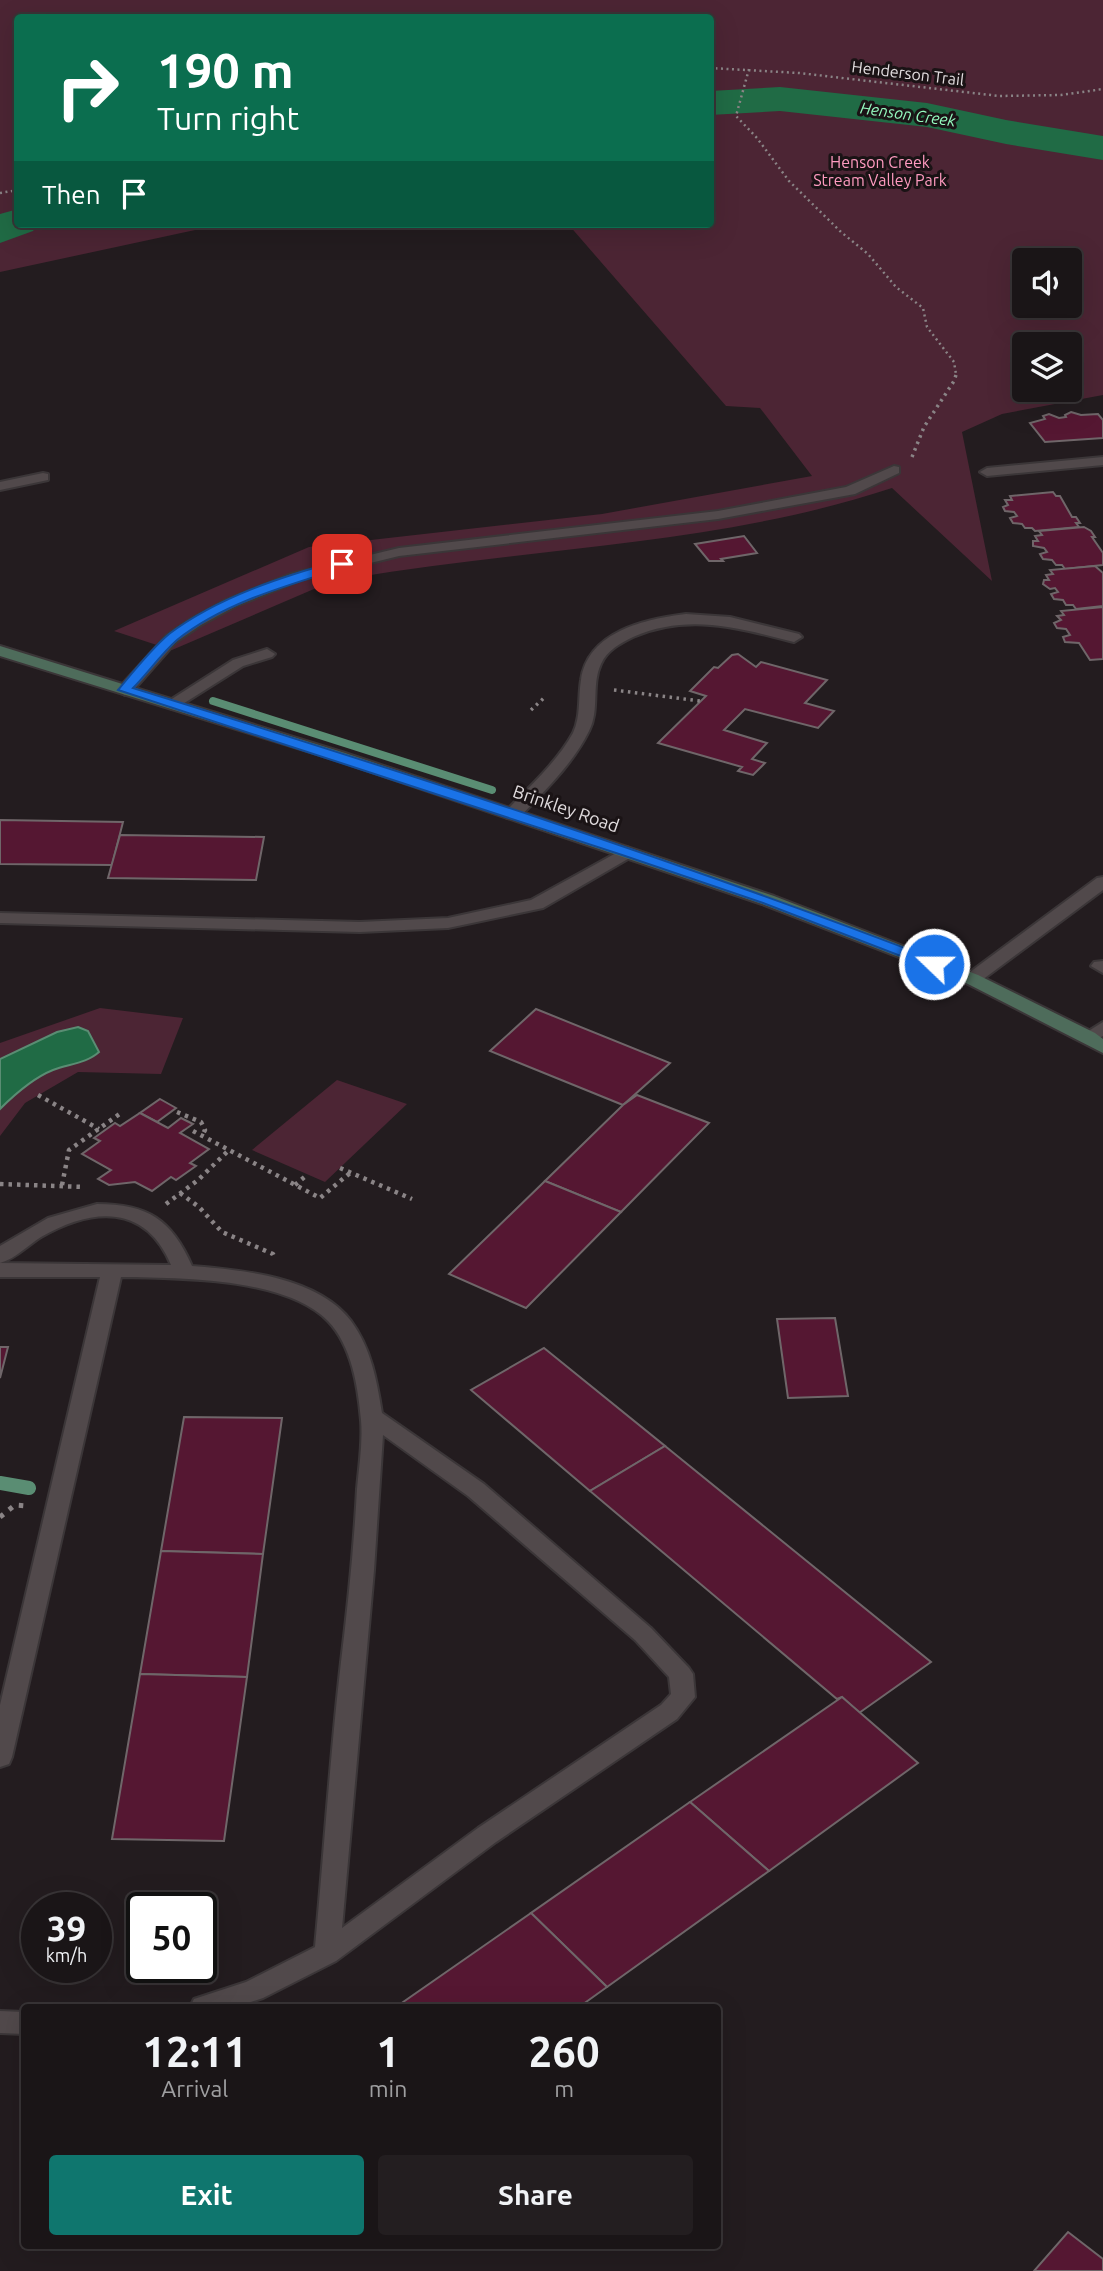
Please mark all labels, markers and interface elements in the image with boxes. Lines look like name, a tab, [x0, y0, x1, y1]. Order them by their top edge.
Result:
icon: right	[42, 42, 133, 133]
text: 190 m	[157, 42, 294, 97]
street label: Henderson Trail	[851, 57, 965, 89]
water label: Henson Creek	[859, 98, 958, 130]
text: Turn right	[157, 100, 299, 136]
park label: Henson Creek Stream Valley Park	[813, 153, 947, 189]
icon: arrive	[115, 175, 153, 213]
text: Then	[42, 180, 101, 209]
map controls	[1012, 248, 1082, 402]
button: sound	[1012, 248, 1082, 318]
button: layers	[1012, 332, 1082, 402]
pin	[312, 534, 372, 594]
icon: arrive	[323, 545, 361, 583]
street label: Brinkley Road	[511, 781, 622, 836]
position arrow	[897, 927, 971, 1001]
speed limit sign: 50	[126, 1892, 217, 1983]
text: 39	[47, 1908, 86, 1948]
text: km/h	[46, 1945, 87, 1965]
text: 12:11	[142, 2028, 247, 2075]
text: 1	[376, 2028, 400, 2075]
text: 260	[529, 2028, 600, 2075]
text: Arrival	[161, 2076, 228, 2101]
text: min	[369, 2076, 407, 2101]
text: m	[554, 2076, 574, 2101]
button: Exit	[49, 2155, 364, 2235]
button: Share	[378, 2155, 693, 2235]

